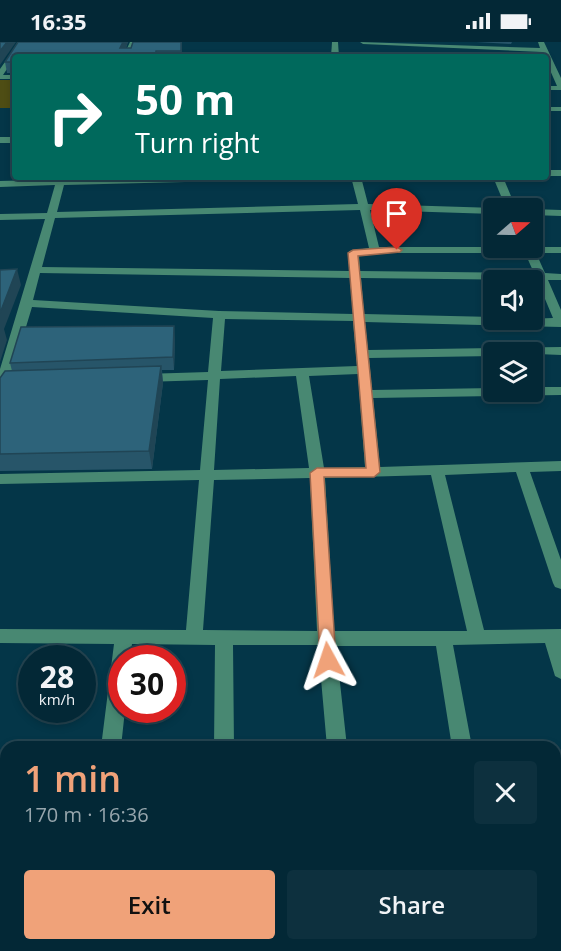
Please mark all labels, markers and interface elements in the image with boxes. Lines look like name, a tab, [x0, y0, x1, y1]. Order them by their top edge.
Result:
text: 16:35	[30, 6, 87, 36]
text: 50 m	[135, 70, 235, 127]
icon: right	[36, 78, 114, 156]
text: Turn right	[135, 124, 260, 161]
pin	[371, 188, 422, 250]
icon: arrive	[380, 197, 413, 230]
north arrow	[483, 198, 543, 258]
map controls	[483, 198, 543, 402]
button: sound	[483, 270, 543, 330]
button: layers	[483, 342, 543, 402]
position arrow	[296, 628, 360, 692]
speed limit sign: 30	[108, 645, 186, 723]
text: 28	[40, 656, 74, 697]
text: km/h	[39, 689, 75, 709]
text: 1 min	[24, 754, 121, 803]
button: close	[474, 761, 537, 824]
text: 170 m · 16:36	[24, 801, 149, 828]
button: Exit	[24, 870, 275, 939]
button: Share	[287, 870, 537, 939]

